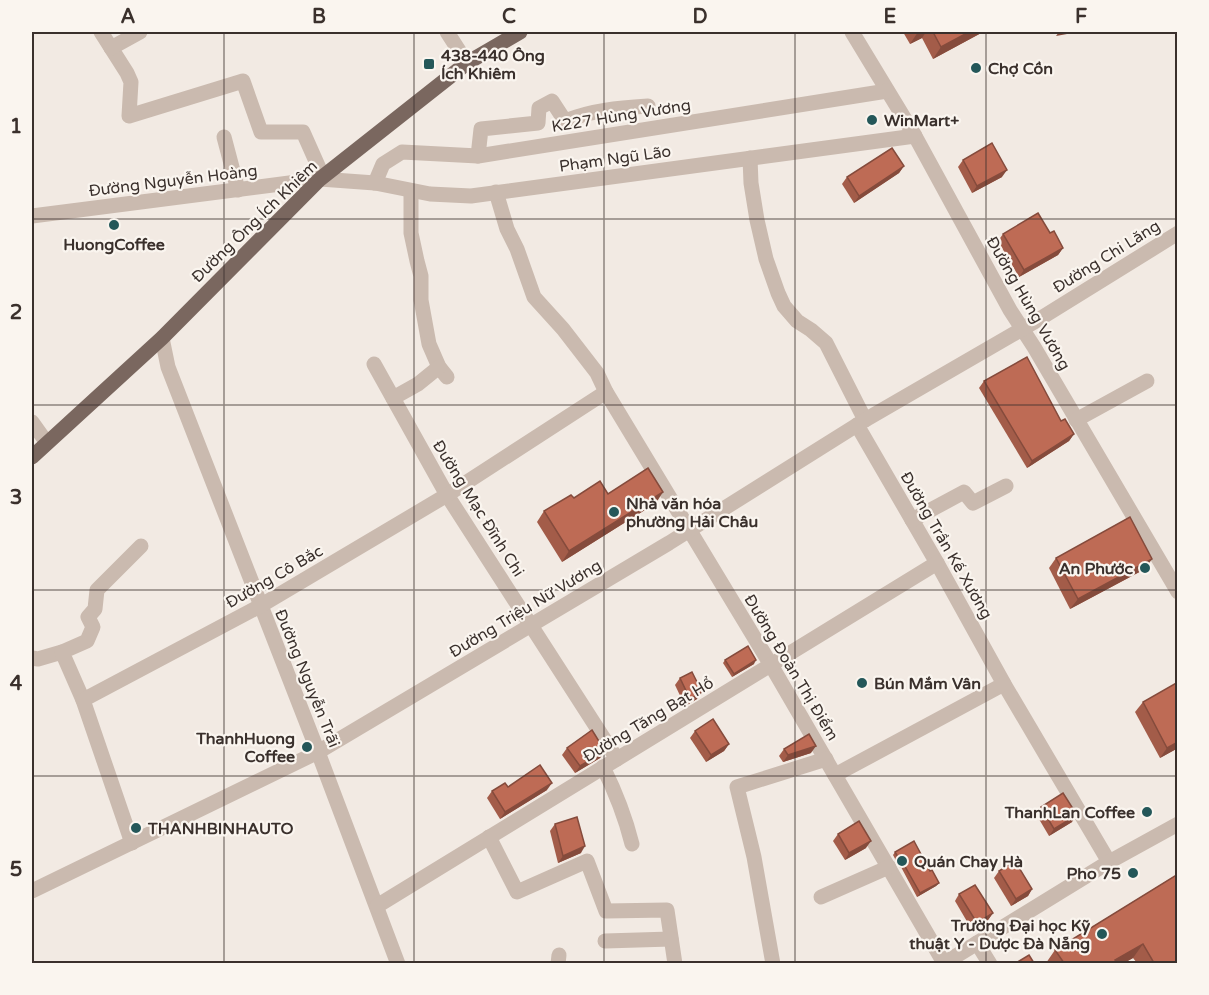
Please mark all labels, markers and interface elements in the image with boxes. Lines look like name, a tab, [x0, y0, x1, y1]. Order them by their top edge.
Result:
text: A	[121, 5, 136, 29]
text: B	[312, 5, 326, 29]
text: C	[502, 5, 516, 29]
text: D	[692, 5, 708, 29]
text: E	[884, 5, 897, 29]
text: F	[1075, 5, 1087, 29]
place label: 438-440 Ông Ích Khiêm	[441, 46, 545, 84]
marker: 438-440 Ông Ích Khiêm	[422, 57, 436, 71]
place label: Chợ Cồn	[988, 59, 1053, 79]
marker: Chợ Cồn	[969, 61, 983, 75]
street label: K227 Hùng Vương	[550, 95, 692, 137]
place label: WinMart+	[884, 111, 959, 131]
marker: WinMart+	[865, 113, 879, 127]
text: 1	[10, 115, 22, 139]
street label: Phạm Ngũ Lão	[558, 141, 672, 177]
street label: Đường Ông Ích Khiêm	[188, 156, 322, 287]
street label: Đường Nguyễn Hoàng	[88, 161, 259, 201]
street label: Đường Chi Lăng	[1049, 216, 1164, 298]
marker: HuongCoffee	[107, 218, 121, 232]
street label: Đường Hùng Vương	[982, 233, 1075, 374]
place label: HuongCoffee	[63, 235, 165, 255]
text: 2	[10, 301, 22, 325]
street label: Đường Mạc Đĩnh Chi	[428, 437, 528, 580]
street label: Đường Trần Kế Xương	[896, 468, 997, 623]
text: 3	[10, 486, 22, 510]
place label: Nhà văn hóa phường Hải Châu	[626, 494, 758, 532]
marker: Nhà văn hóa phường Hải Châu	[607, 505, 621, 519]
street label: Đường Cô Bắc	[222, 541, 327, 613]
street label: Đường Triệu Nữ Vương	[446, 555, 605, 662]
place label: An Phước	[1059, 559, 1133, 579]
marker: An Phước	[1138, 561, 1152, 575]
street label: Đường Đoàn Thị Điểm	[740, 591, 843, 744]
street label: Đường Nguyễn Trãi	[270, 606, 344, 750]
text: 4	[10, 672, 23, 696]
street label: Đường Tăng Bạt Hổ	[580, 673, 717, 767]
place label: Bún Mắm Vân	[874, 674, 981, 694]
marker: Bún Mắm Vân	[855, 676, 869, 690]
place label: ThanhHuong Coffee	[195, 729, 295, 767]
marker: ThanhHuong Coffee	[300, 740, 314, 754]
place label: ThanhLan Coffee	[1004, 803, 1135, 823]
marker: ThanhLan Coffee	[1140, 805, 1154, 819]
place label: THANHBINHAUTO	[147, 819, 293, 839]
marker: THANHBINHAUTO	[129, 821, 143, 835]
place label: Quán Chay Hà	[914, 852, 1023, 872]
marker: Quán Chay Hà	[895, 854, 909, 868]
text: 5	[10, 858, 22, 882]
place label: Pho 75	[1067, 864, 1121, 884]
marker: Pho 75	[1126, 866, 1140, 880]
place label: Trường Đại học Kỹ thuật Y - Dược Đà Nẵng	[908, 916, 1090, 954]
marker: Trường Đại học Kỹ thuật Y - Dược Đà Nẵng	[1095, 927, 1109, 941]

